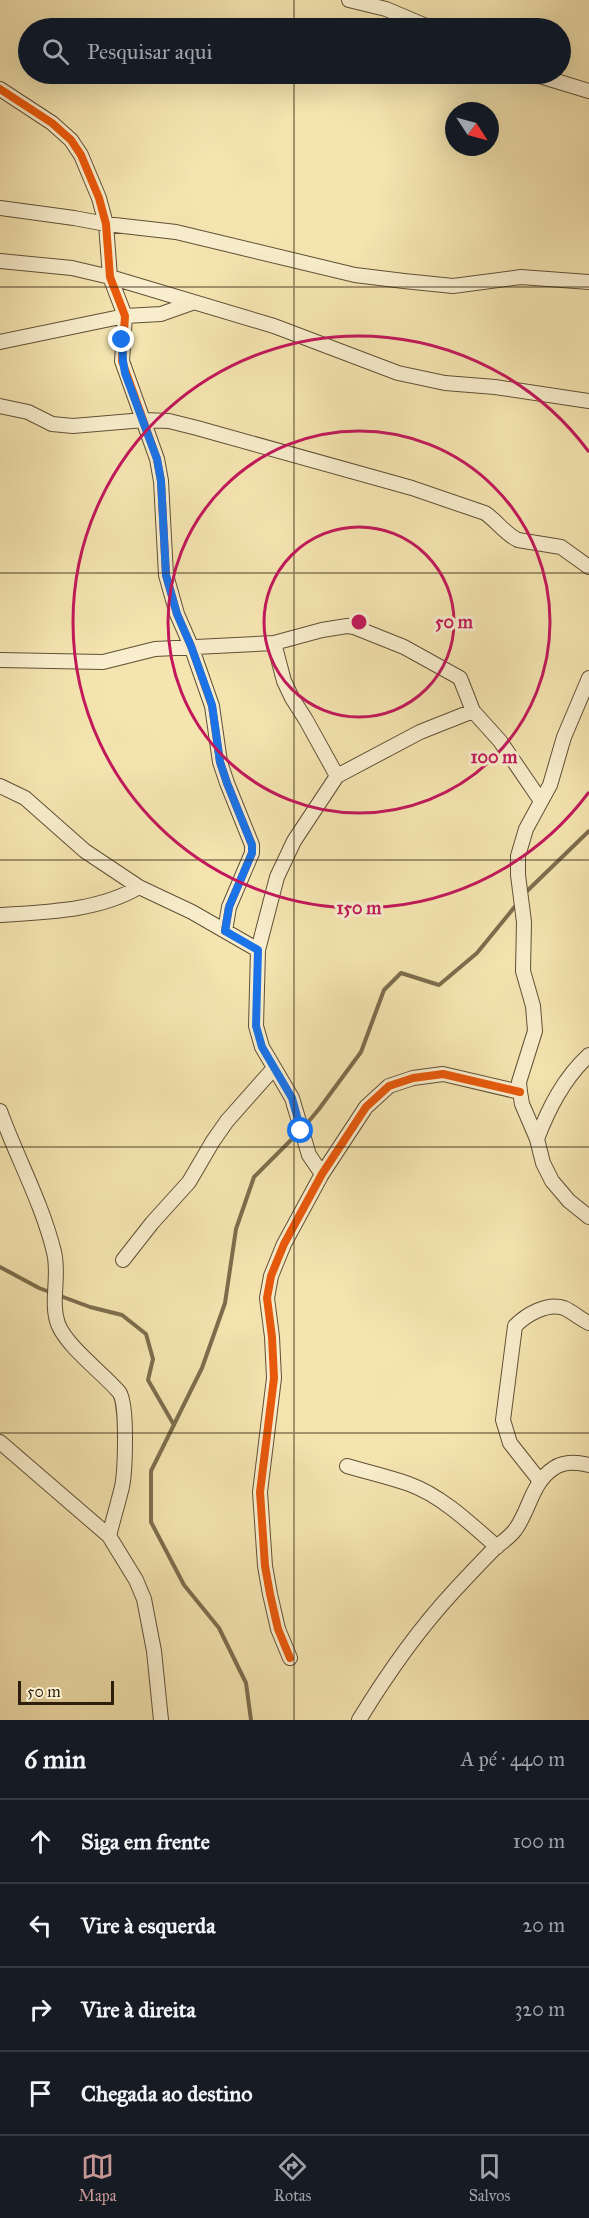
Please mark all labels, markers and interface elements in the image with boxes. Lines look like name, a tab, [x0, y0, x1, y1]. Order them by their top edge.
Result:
search box	[18, 18, 571, 84]
icon: search	[39, 35, 72, 68]
text: Pesquisar aqui	[87, 38, 212, 65]
north arrow	[445, 102, 499, 156]
route end	[108, 326, 134, 352]
text: 50 m	[435, 611, 474, 633]
centre of rings	[349, 612, 369, 632]
text: 100 m	[471, 746, 518, 768]
text: 150 m	[337, 897, 382, 919]
route start	[287, 1117, 313, 1143]
scale bar	[18, 1678, 114, 1706]
text: 50 m	[27, 1682, 61, 1701]
text: 6 min	[24, 1743, 86, 1775]
text: A pé · 440 m	[461, 1747, 565, 1771]
icon: ahead	[24, 1825, 57, 1858]
text: Siga em frente	[81, 1828, 210, 1855]
text: 100 m	[513, 1829, 565, 1853]
icon: left	[24, 1909, 57, 1942]
text: Vire à esquerda	[81, 1912, 215, 1939]
text: 20 m	[522, 1913, 565, 1937]
icon: right	[24, 1993, 57, 2026]
text: Vire à direita	[81, 1996, 196, 2023]
text: 320 m	[514, 1997, 565, 2021]
icon: arrive	[24, 2077, 57, 2110]
text: Chegada ao destino	[81, 2080, 252, 2107]
tab: Mapa	[79, 2150, 117, 2205]
tab: Rotas	[274, 2150, 311, 2205]
tab: Salvos	[469, 2150, 510, 2205]

